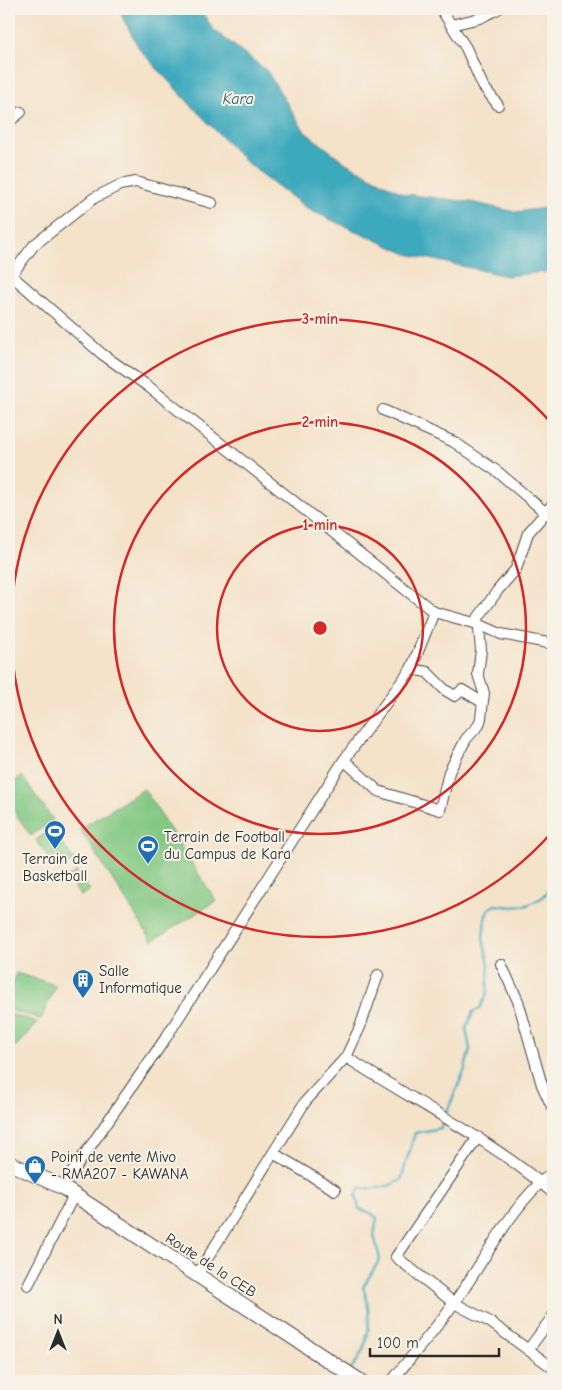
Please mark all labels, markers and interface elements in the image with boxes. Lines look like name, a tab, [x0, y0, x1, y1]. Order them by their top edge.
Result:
water label: Kara	[222, 90, 254, 108]
text: 3 min	[302, 310, 338, 328]
text: 2 min	[302, 413, 338, 431]
text: 1 min	[303, 516, 337, 534]
centre of rings	[311, 619, 329, 637]
sports icon: Terrain de Basketball	[43, 819, 67, 850]
place label: Terrain de Football du Campus de Kara	[164, 828, 291, 863]
sports icon: Terrain de Football du Campus de Kara	[136, 834, 160, 865]
place label: Terrain de Basketball	[22, 850, 88, 885]
place label: Salle Informatique	[99, 962, 182, 997]
building icon: Salle Informatique	[71, 968, 95, 999]
place label: Point de vente Mivo - RMA207 - KAWANA	[51, 1148, 189, 1183]
shop icon: Point de vente Mivo - RMA207 - KAWANA	[23, 1154, 47, 1185]
street label: Route de la CEB	[162, 1229, 260, 1301]
north arrow	[32, 1308, 82, 1358]
text: N	[53, 1311, 63, 1328]
scale bar	[370, 1325, 498, 1357]
text: 100 m	[377, 1334, 419, 1352]

